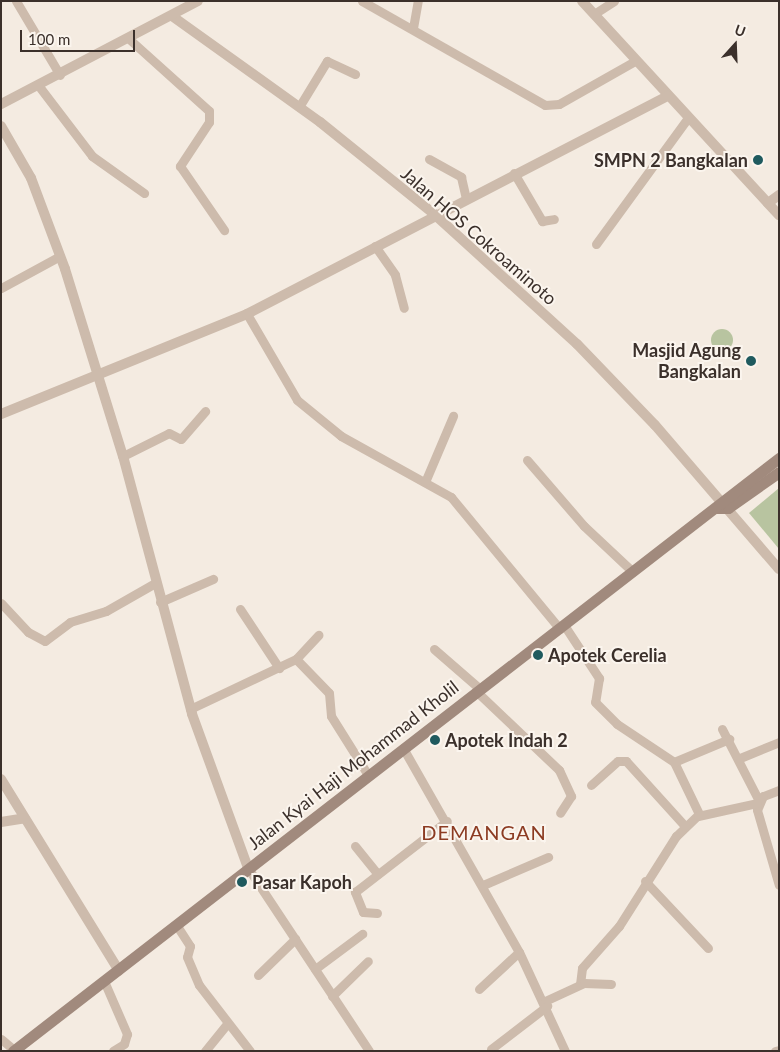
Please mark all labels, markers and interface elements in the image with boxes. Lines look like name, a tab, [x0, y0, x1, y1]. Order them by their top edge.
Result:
scale bar	[22, 20, 138, 52]
north arrow	[710, 20, 760, 70]
text: U	[733, 21, 748, 40]
text: 100 m	[28, 30, 70, 48]
place label: SMPN 2 Bangkalan	[594, 149, 748, 171]
marker: SMPN 2 Bangkalan	[752, 154, 764, 166]
street label: Jalan HOS Cokroaminoto	[397, 163, 561, 309]
place label: Masjid Agung Bangkalan	[632, 340, 741, 382]
marker: Masjid Agung Bangkalan	[745, 355, 757, 367]
place label: Apotek Cerelia	[548, 644, 667, 666]
marker: Apotek Cerelia	[532, 649, 544, 661]
street label: Jalan Kyai Haji Mohammad Kholil	[243, 676, 463, 854]
place label: Apotek Indah 2	[445, 729, 568, 751]
marker: Apotek Indah 2	[429, 734, 441, 746]
district label: DEMANGAN	[420, 820, 548, 844]
place label: Pasar Kapoh	[252, 871, 352, 893]
marker: Pasar Kapoh	[236, 876, 248, 888]

